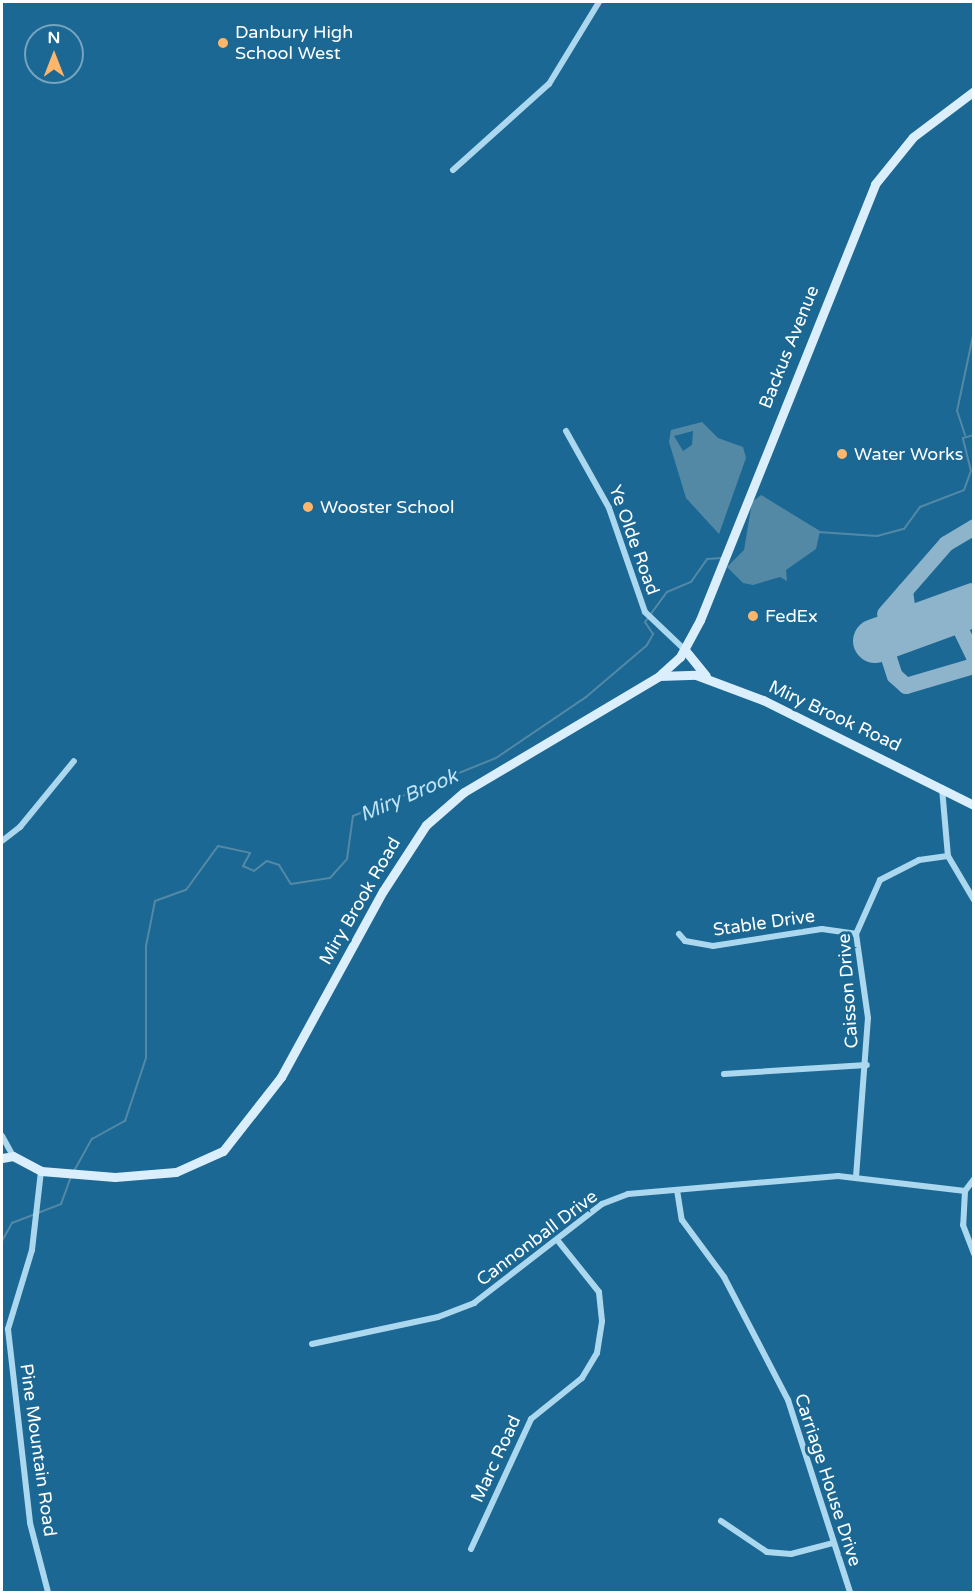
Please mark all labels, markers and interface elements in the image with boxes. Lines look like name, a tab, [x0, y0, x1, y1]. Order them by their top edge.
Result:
place label: Danbury High School West	[235, 22, 353, 64]
north arrow	[24, 24, 84, 84]
text: N	[48, 28, 60, 48]
marker: Danbury High School West	[216, 36, 230, 50]
street label: Backus Avenue	[755, 282, 823, 412]
place label: Water Works	[854, 443, 963, 465]
marker: Water Works	[835, 447, 849, 461]
street label: Ye Olde Road	[604, 482, 664, 598]
place label: Wooster School	[320, 496, 454, 518]
marker: Wooster School	[301, 500, 315, 514]
place label: FedEx	[765, 605, 818, 627]
marker: FedEx	[746, 609, 760, 623]
street label: Miry Brook Road	[765, 676, 905, 756]
water label: Miry Brook	[356, 765, 462, 827]
street label: Miry Brook Road	[315, 833, 405, 969]
street label: Stable Drive	[712, 905, 816, 941]
street label: Caisson Drive	[833, 933, 863, 1049]
street label: Cannonball Drive	[472, 1185, 602, 1291]
street label: Pine Mountain Road	[15, 1362, 61, 1538]
street label: Carriage House Drive	[790, 1391, 866, 1569]
street label: Marc Road	[466, 1412, 526, 1506]

